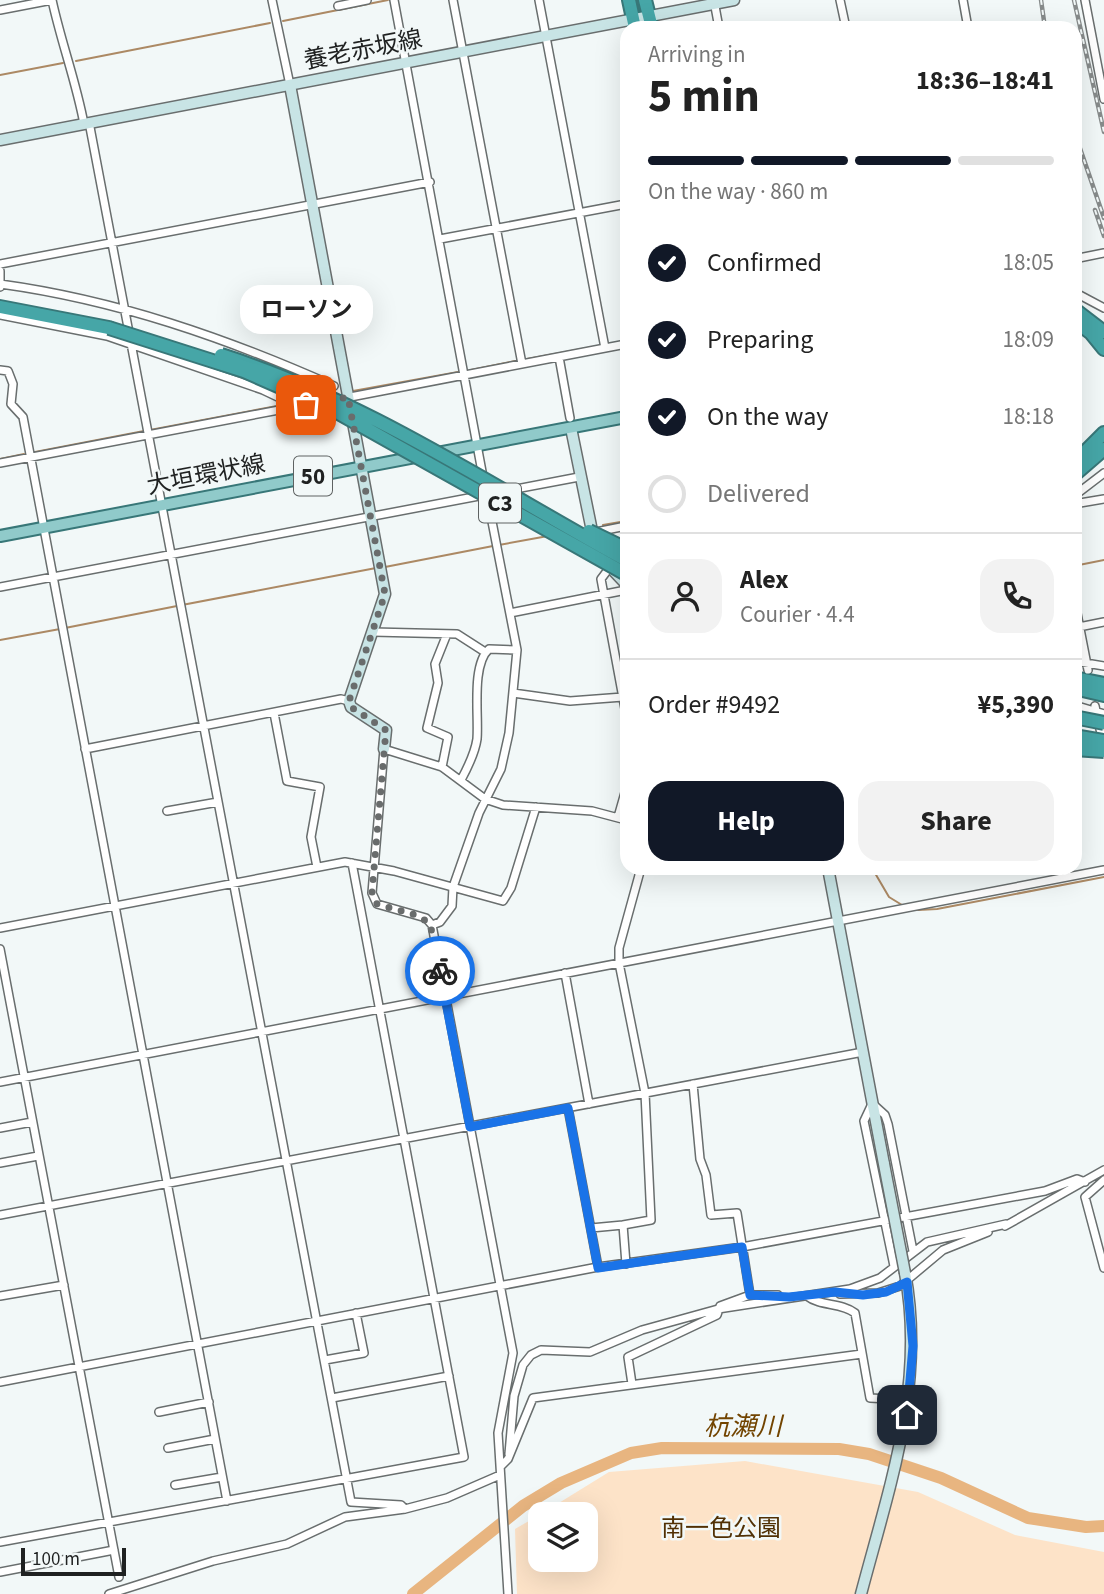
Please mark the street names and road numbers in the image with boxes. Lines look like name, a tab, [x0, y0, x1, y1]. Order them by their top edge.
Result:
street label: 養老赤坂線	[301, 21, 425, 79]
street label: 大垣環状線	[144, 446, 268, 504]
road number: 50	[294, 456, 332, 496]
road number: C3	[479, 484, 521, 523]

